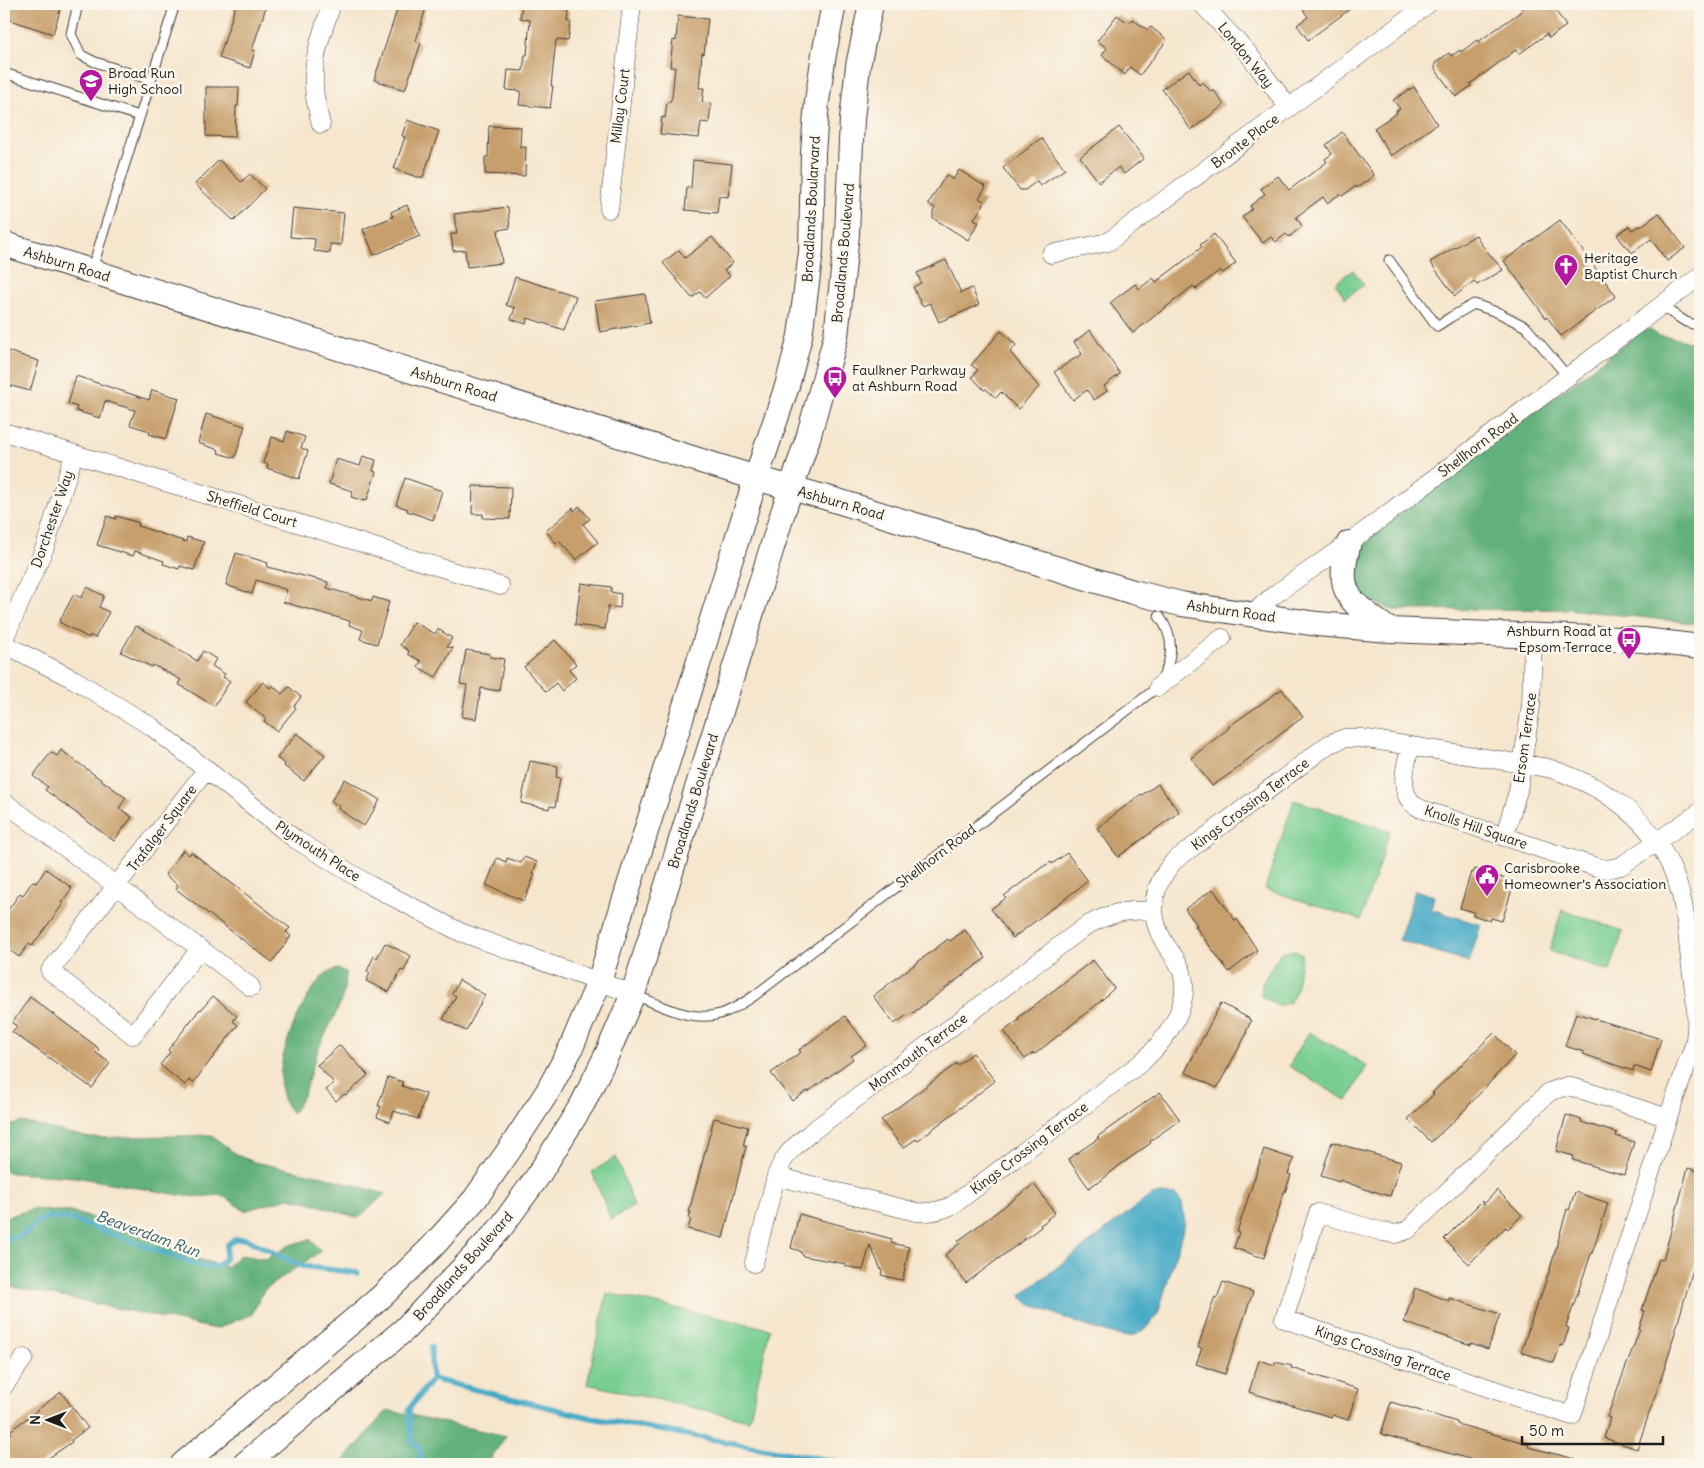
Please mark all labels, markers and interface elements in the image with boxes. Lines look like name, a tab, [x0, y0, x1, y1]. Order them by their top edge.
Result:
street label: London Way	[1214, 19, 1278, 91]
place label: Broad Run High School	[108, 64, 182, 98]
street label: Millay Court	[606, 67, 634, 145]
school or university icon: Broad Run High School	[78, 68, 104, 102]
street label: Bronte Place	[1208, 110, 1282, 172]
street label: Broadlands Boularvard	[798, 135, 824, 283]
street label: Broadlands Boulevard	[828, 182, 858, 324]
street label: Ashburn Road	[22, 242, 112, 286]
place label: Heritage Baptist Church	[1584, 249, 1678, 283]
church icon: Heritage Baptist Church	[1553, 253, 1579, 287]
place label: Faulkner Parkway at Ashburn Road	[852, 361, 966, 395]
street label: Ashburn Road	[409, 362, 499, 406]
bus stop icon: Faulkner Parkway at Ashburn Road	[822, 365, 848, 399]
street label: Shellhorn Road	[1434, 409, 1522, 481]
street label: Dorchester Way	[27, 468, 77, 570]
street label: Ashburn Road	[796, 482, 886, 524]
street label: Sheffield Court	[205, 487, 300, 531]
street label: Ashburn Road	[1186, 596, 1276, 626]
place label: Ashburn Road at Epsom Terrace	[1507, 622, 1612, 656]
bus stop icon: Ashburn Road at Epsom Terrace	[1616, 626, 1642, 660]
street label: Ersom Terrace	[1510, 692, 1540, 784]
street label: Broadlands Boulevard	[664, 731, 722, 871]
street label: Kings Crossing Terrace	[1188, 754, 1312, 854]
street label: Trafalger Square	[123, 781, 201, 875]
street label: Knolls Hill Square	[1422, 801, 1530, 853]
street label: Plymouth Place	[272, 817, 364, 885]
street label: Shellhorn Road	[892, 820, 980, 892]
place label: Carisbrooke Homeowner’s Association	[1504, 859, 1666, 893]
public building icon: Carisbrooke Homeowner’s Association	[1474, 863, 1500, 897]
street label: Monmouth Terrace	[865, 1009, 971, 1095]
street label: Kings Crossing Terrace	[967, 1098, 1091, 1198]
water label: Beaverdam Run	[94, 1206, 203, 1261]
street label: Broadlands Boulevard	[409, 1208, 517, 1324]
street label: Kings Crossing Terrace	[1313, 1321, 1453, 1385]
north arrow	[22, 1396, 72, 1446]
scale bar	[1522, 1413, 1663, 1445]
text: N	[26, 1415, 44, 1425]
text: 50 m	[1529, 1421, 1564, 1440]

